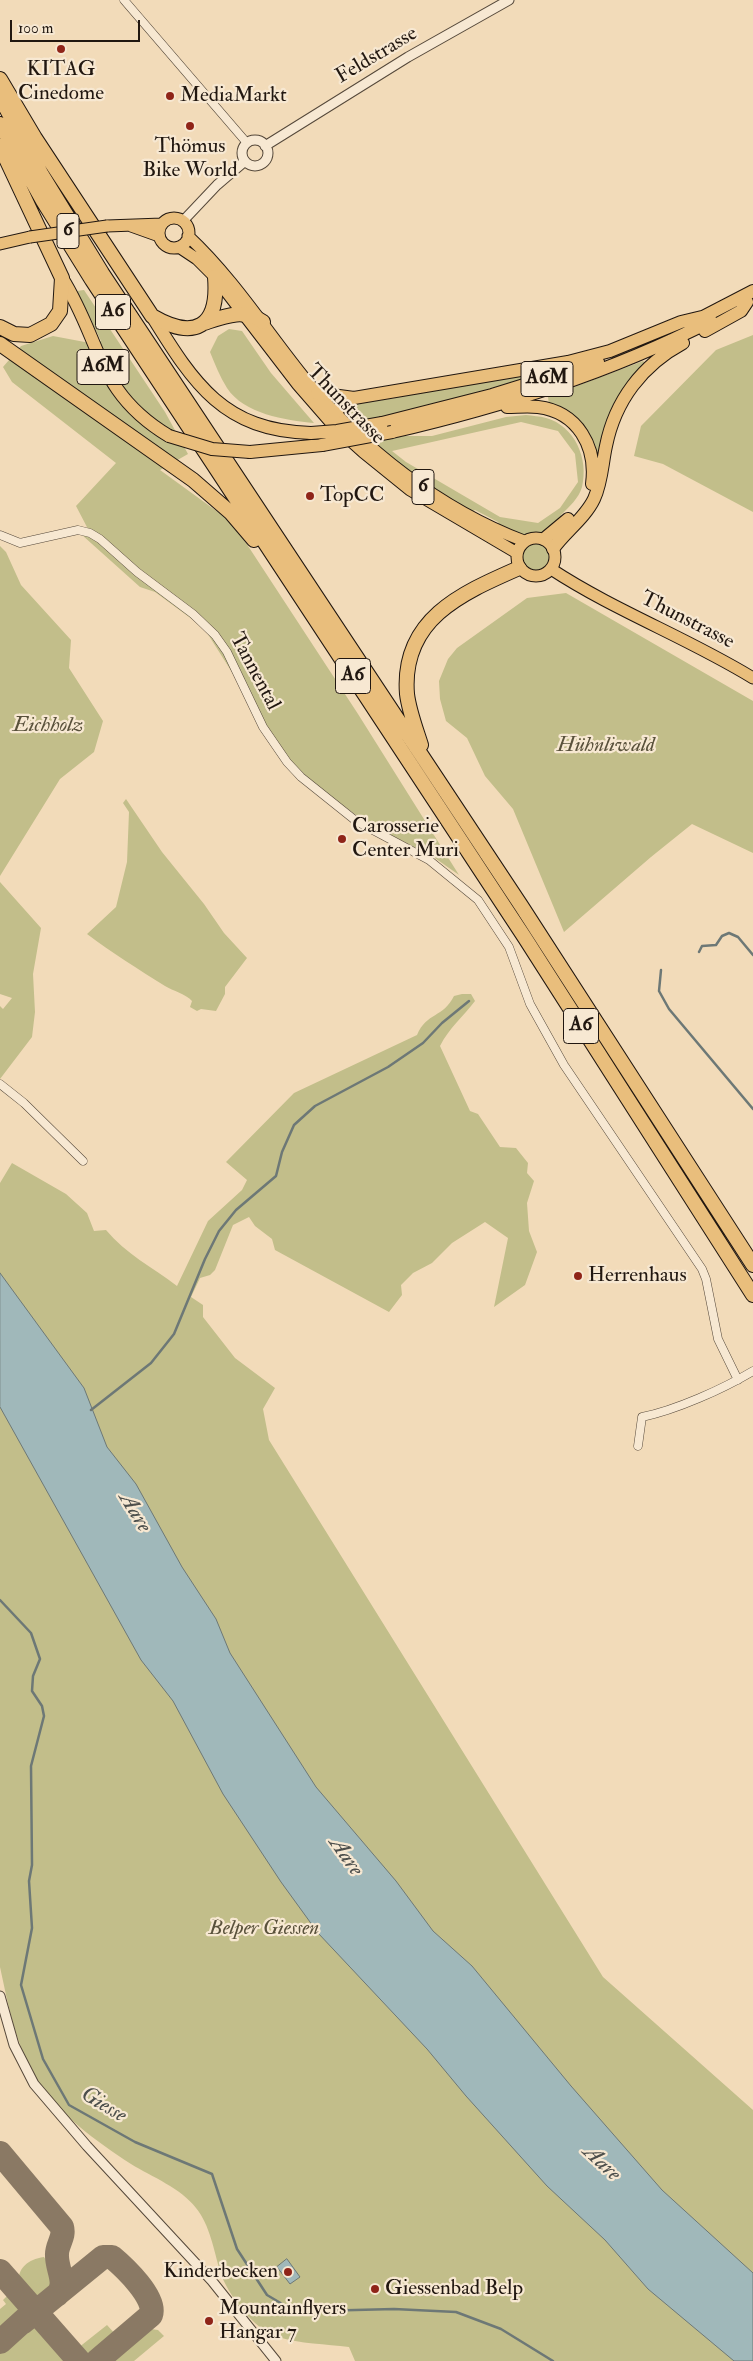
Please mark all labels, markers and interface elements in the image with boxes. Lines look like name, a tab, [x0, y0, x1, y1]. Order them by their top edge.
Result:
scale bar	[12, 10, 142, 42]
text: 100 m	[18, 19, 53, 38]
street label: Feldstrasse	[332, 22, 422, 90]
marker: KITAG Cinedome	[55, 43, 67, 55]
place label: KITAG Cinedome	[18, 57, 104, 107]
place label: MediaMarkt	[180, 83, 287, 109]
marker: MediaMarkt	[164, 90, 176, 102]
marker: Thömus Bike World	[184, 120, 196, 132]
place label: Thömus Bike World	[142, 134, 238, 184]
road number: 6	[57, 214, 79, 248]
road number: A6	[96, 294, 130, 330]
road number: A6M	[77, 350, 129, 384]
street label: Thunstrasse	[301, 360, 389, 450]
road number: A6M	[521, 362, 573, 396]
road number: 6	[412, 470, 434, 504]
place label: TopCC	[320, 483, 384, 509]
marker: TopCC	[304, 490, 316, 502]
street label: Thunstrasse	[636, 587, 738, 655]
street label: Tannental	[223, 629, 285, 715]
road number: A6	[336, 658, 370, 694]
park label: Eichholz	[13, 713, 83, 739]
park label: Hühnliwald	[557, 733, 655, 759]
place label: Carosserie Center Muri	[352, 814, 459, 864]
marker: Carosserie Center Muri	[336, 833, 348, 845]
road number: A6	[564, 1008, 598, 1044]
place label: Herrenhaus	[588, 1263, 687, 1289]
marker: Herrenhaus	[572, 1270, 584, 1282]
water label: Aare	[112, 1488, 156, 1538]
water label: Aare	[322, 1832, 368, 1882]
park label: Belper Giessen	[209, 1916, 319, 1942]
water label: Giesse	[75, 2082, 131, 2130]
water label: Aare	[577, 2140, 625, 2188]
place label: Kinderbecken	[163, 2259, 278, 2285]
marker: Kinderbecken	[282, 2266, 294, 2278]
place label: Giessenbad Belp	[385, 2276, 523, 2302]
marker: Giessenbad Belp	[369, 2283, 381, 2295]
place label: Mountainflyers Hangar 7	[219, 2296, 346, 2346]
marker: Mountainflyers Hangar 7	[203, 2315, 215, 2327]

